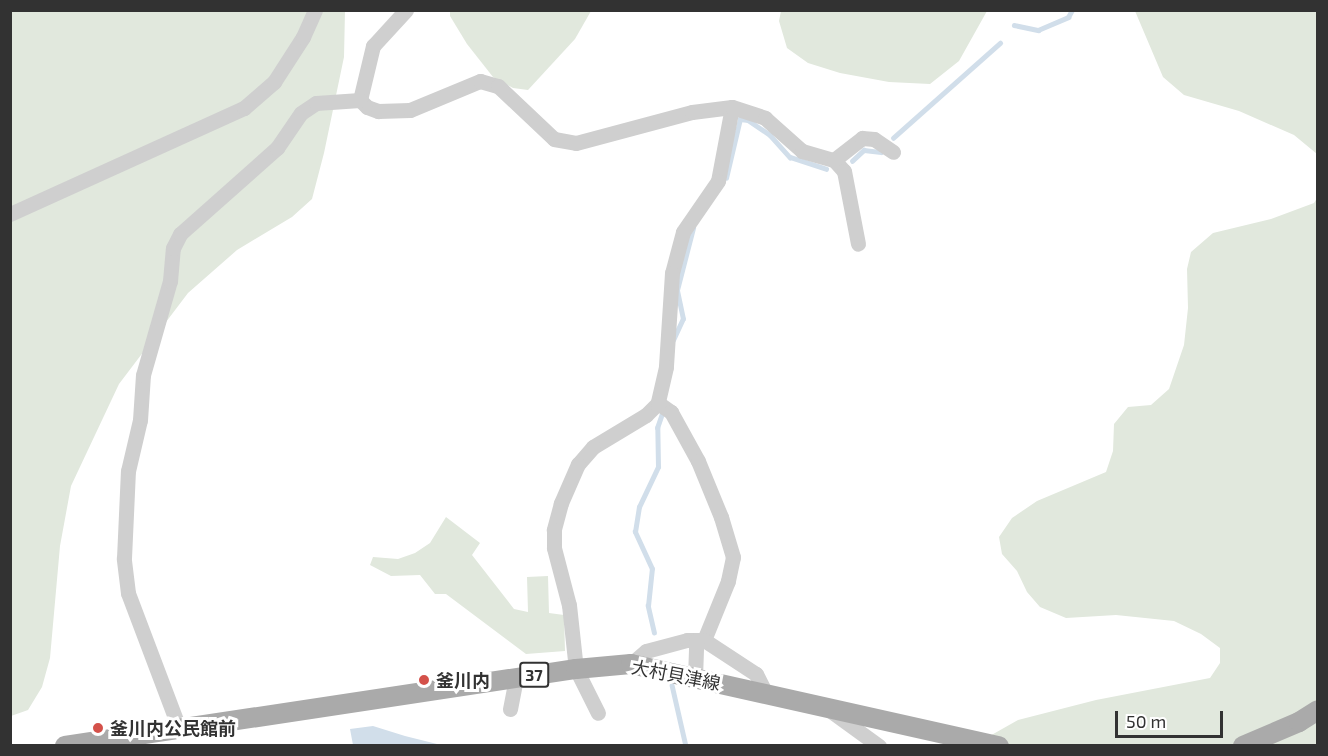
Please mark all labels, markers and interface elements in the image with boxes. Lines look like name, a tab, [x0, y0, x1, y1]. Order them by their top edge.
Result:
street label: 大村貝津線	[630, 656, 722, 694]
road number: 37	[519, 662, 549, 688]
place label: 釜川内	[436, 669, 490, 691]
marker: 釜川内	[417, 673, 431, 687]
scale bar	[1118, 699, 1226, 737]
text: 50 m	[1126, 710, 1166, 732]
place label: 釜川内公民館前	[110, 717, 236, 739]
marker: 釜川内公民館前	[91, 721, 105, 735]

